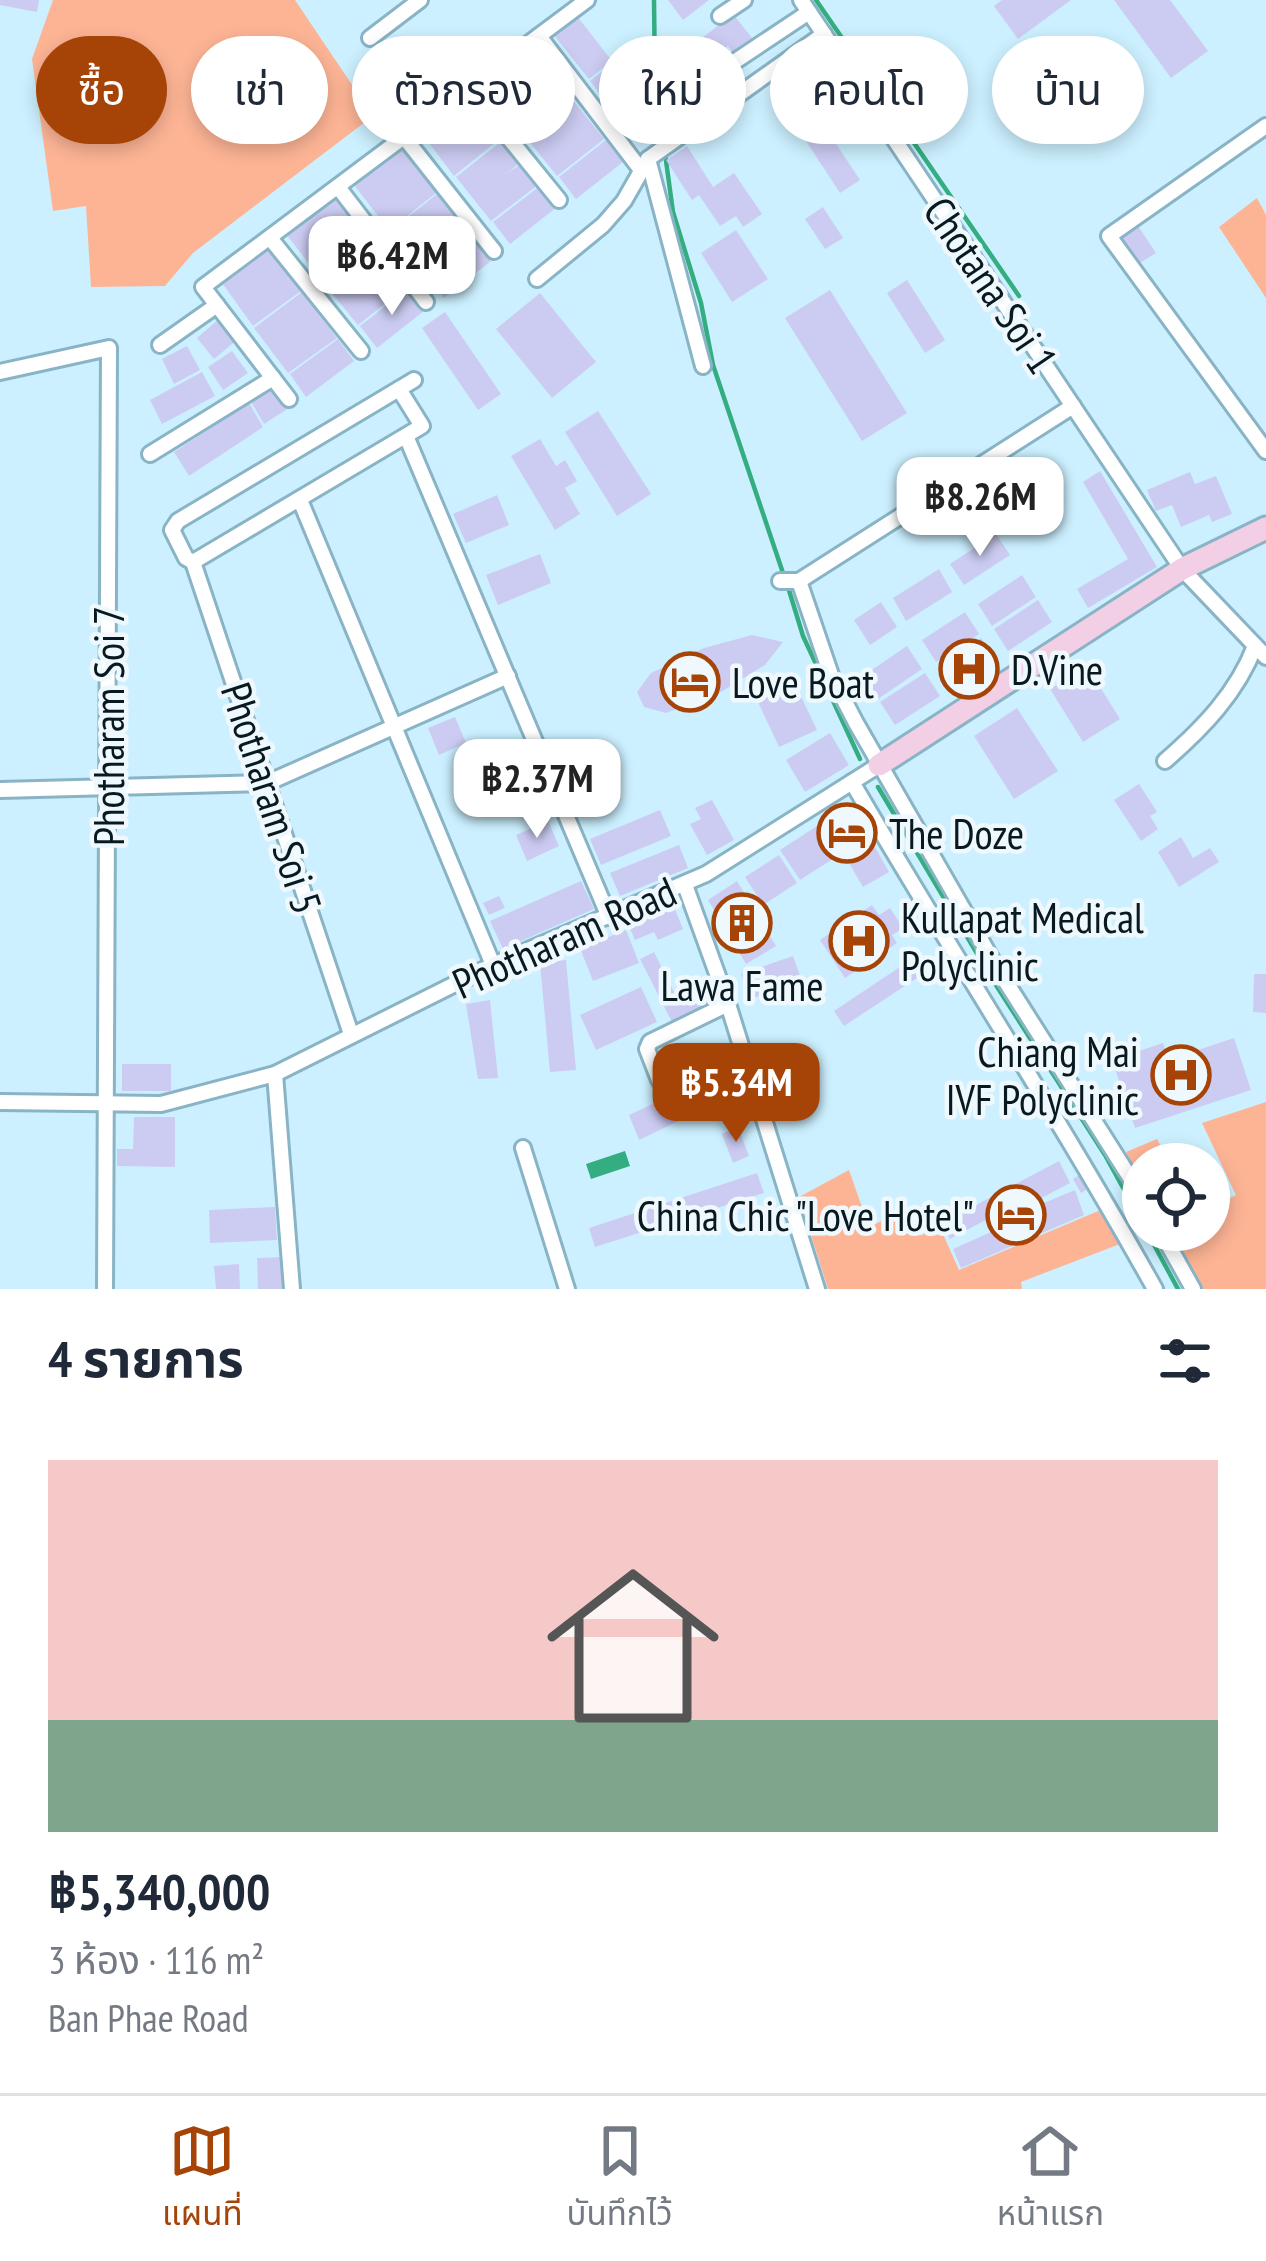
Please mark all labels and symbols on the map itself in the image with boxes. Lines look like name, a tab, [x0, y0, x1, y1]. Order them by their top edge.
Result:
street label: Chotana Soi 1	[912, 186, 1070, 384]
pin: ฿6.42M	[294, 216, 490, 318]
pin: ฿8.26M	[882, 457, 1078, 559]
street label: Photharam Soi 7	[81, 606, 136, 846]
hospital icon: D.Vine	[938, 638, 1000, 700]
place label: D.Vine	[1011, 642, 1103, 697]
hotel icon: Love Boat	[659, 651, 721, 713]
place label: Love Boat	[732, 655, 875, 710]
street label: Photharam Soi 5	[209, 675, 335, 921]
pin: ฿2.37M	[439, 739, 635, 841]
hotel icon: The Doze	[816, 802, 878, 864]
place label: The Doze	[889, 806, 1024, 861]
street label: Photharam Road	[444, 863, 684, 1011]
place label: Kullapat Medical Polyclinic	[901, 890, 1144, 993]
building icon: Lawa Fame	[711, 892, 773, 954]
hospital icon: Kullapat Medical Polyclinic	[828, 910, 890, 972]
place label: Lawa Fame	[661, 958, 823, 1013]
place label: Chiang Mai IVF Polyclinic	[946, 1024, 1139, 1127]
pin: ฿5.34M	[638, 1043, 834, 1145]
hospital icon: Chiang Mai IVF Polyclinic	[1150, 1044, 1212, 1106]
hotel icon: China Chic "Love Hotel"	[985, 1184, 1047, 1246]
place label: China Chic "Love Hotel"	[637, 1188, 974, 1243]

